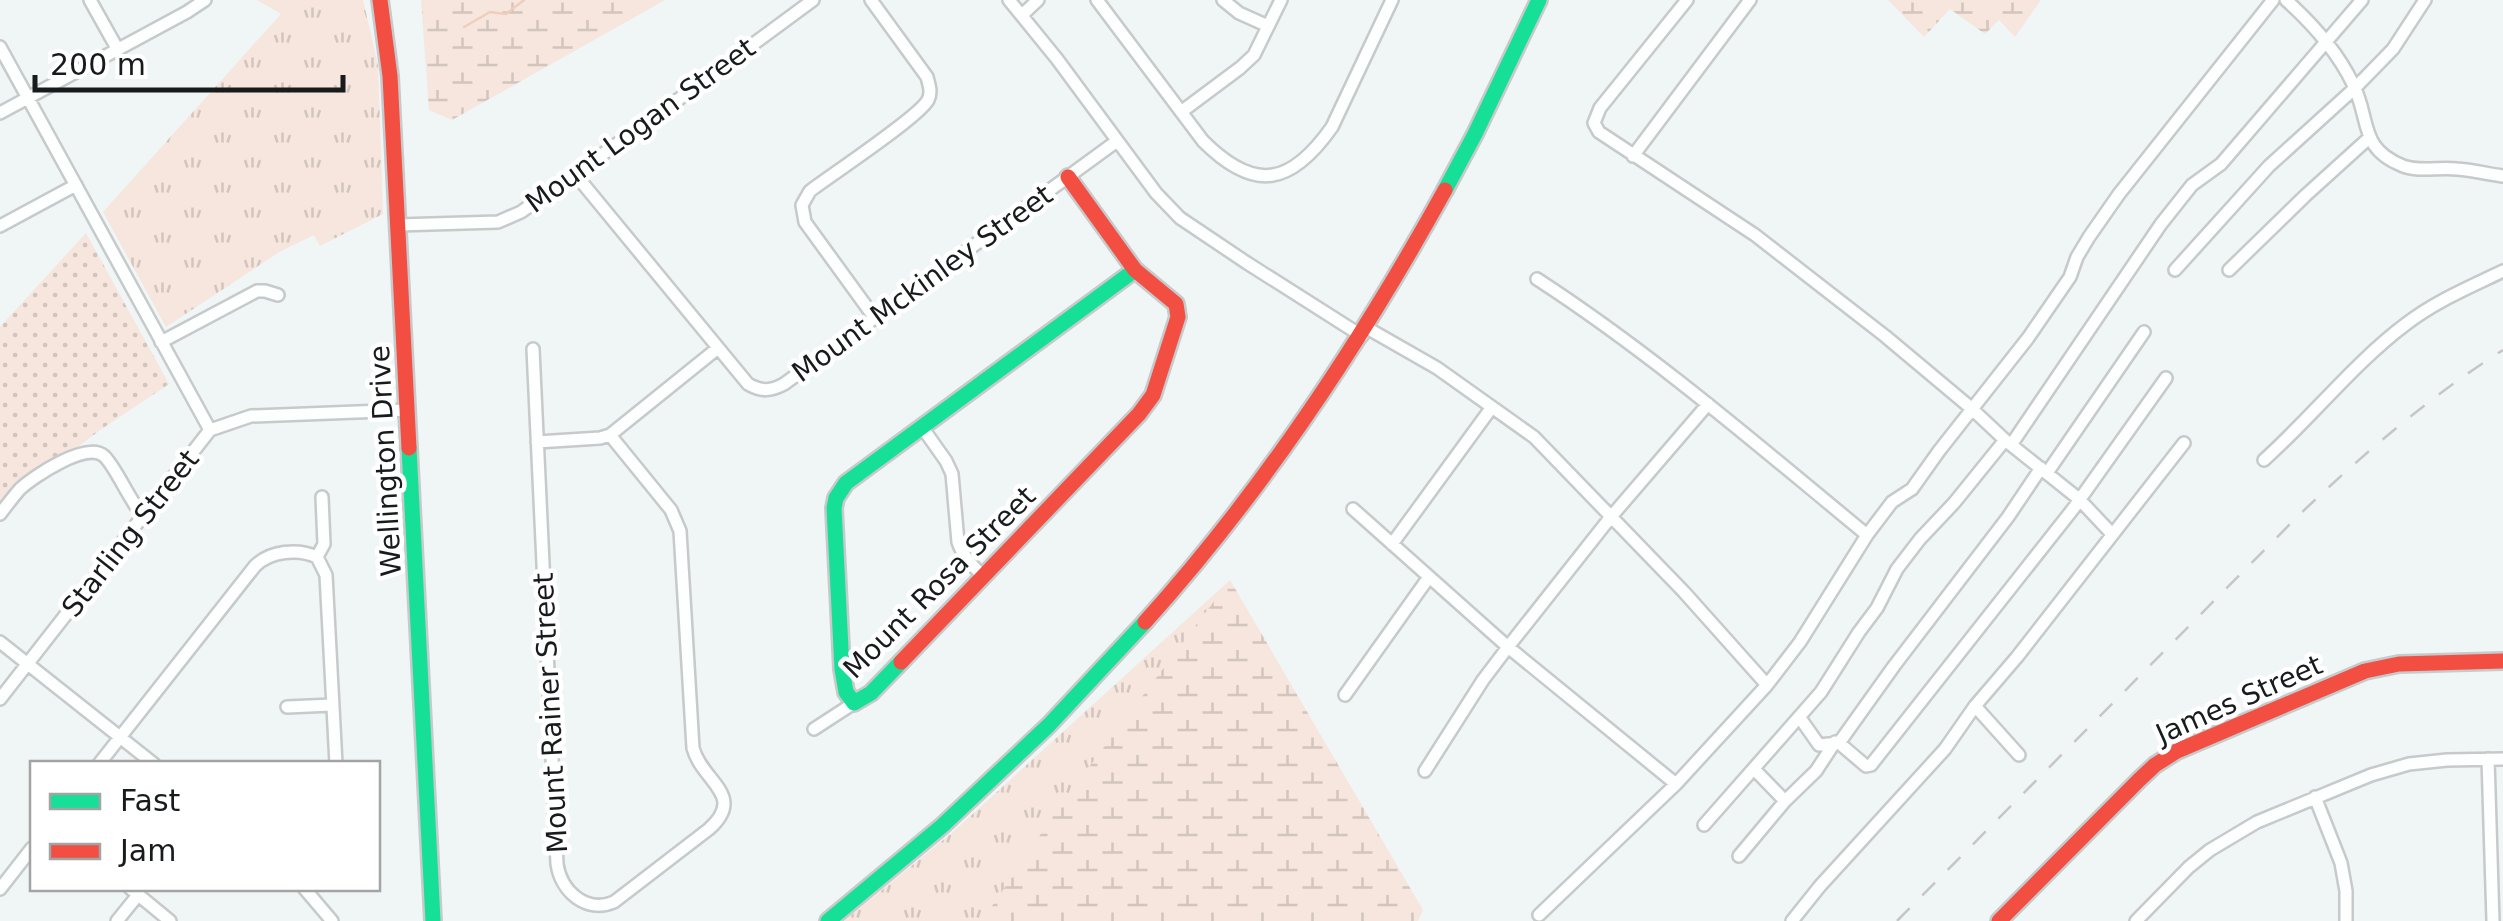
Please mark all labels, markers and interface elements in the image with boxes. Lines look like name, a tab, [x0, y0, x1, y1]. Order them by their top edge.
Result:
scale bar	[35, 30, 342, 92]
street label: Mount Logan Street	[519, 31, 761, 220]
text: 200 m	[50, 47, 146, 82]
street label: Mount Mckinley Street	[786, 178, 1059, 389]
street label: Wellington Drive	[363, 344, 408, 577]
street label: Starling Street	[55, 443, 206, 623]
street label: Mount Rosa Street	[837, 480, 1042, 685]
street label: Mount Rainer Street	[527, 572, 574, 854]
street label: James Street	[2149, 648, 2327, 752]
legend	[30, 761, 380, 891]
text: Fast	[120, 783, 181, 818]
text: Jam	[118, 833, 176, 868]

